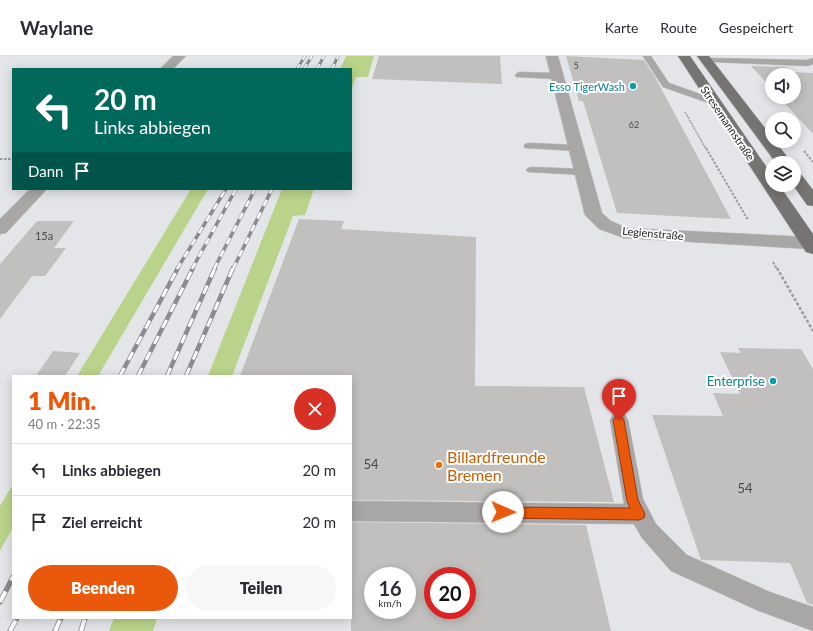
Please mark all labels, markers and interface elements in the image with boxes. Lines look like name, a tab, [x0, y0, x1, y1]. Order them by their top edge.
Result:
text: Waylane	[20, 16, 93, 39]
text: Karte	[605, 19, 638, 36]
text: Route	[660, 19, 697, 36]
text: Gespeichert	[719, 19, 793, 36]
house number: 5	[573, 60, 579, 71]
map controls	[765, 68, 801, 192]
button: sound	[765, 68, 801, 104]
place label: Esso TigerWash	[549, 80, 625, 93]
marker: Esso TigerWash	[628, 81, 638, 91]
text: 20 m	[94, 82, 157, 116]
street label: Stresemannstraße	[698, 83, 758, 163]
icon: left	[28, 84, 80, 136]
button: search	[765, 112, 801, 148]
text: Links abbiegen	[94, 116, 211, 138]
house number: 62	[629, 119, 639, 130]
button: layers	[765, 156, 801, 192]
icon: arrive	[71, 160, 93, 182]
text: Dann	[28, 162, 63, 180]
street label: Legienstraße	[622, 224, 684, 242]
house number: 15a	[35, 229, 53, 242]
place label: Enterprise	[707, 373, 765, 389]
marker: Enterprise	[768, 376, 778, 386]
pin	[602, 379, 636, 420]
icon: arrive	[608, 385, 630, 407]
text: 1 Min.	[28, 386, 96, 415]
button: close	[294, 388, 336, 430]
text: 40 m · 22:35	[28, 416, 101, 432]
place label: Billardfreunde Bremen	[447, 447, 546, 484]
house number: 54	[363, 456, 379, 472]
icon: left	[28, 459, 50, 481]
marker: Billardfreunde Bremen	[434, 460, 444, 470]
text: Links abbiegen	[62, 461, 161, 479]
text: 20 m	[302, 461, 336, 479]
house number: 54	[737, 480, 753, 496]
position arrow	[482, 491, 524, 533]
icon: arrive	[28, 511, 50, 533]
text: Ziel erreicht	[62, 513, 142, 531]
text: 20 m	[302, 513, 336, 531]
button: Beenden	[28, 565, 178, 611]
button: Teilen	[186, 565, 336, 611]
speed limit sign: 20	[424, 567, 476, 619]
text: 16	[378, 576, 402, 600]
text: km/h	[378, 597, 402, 609]

